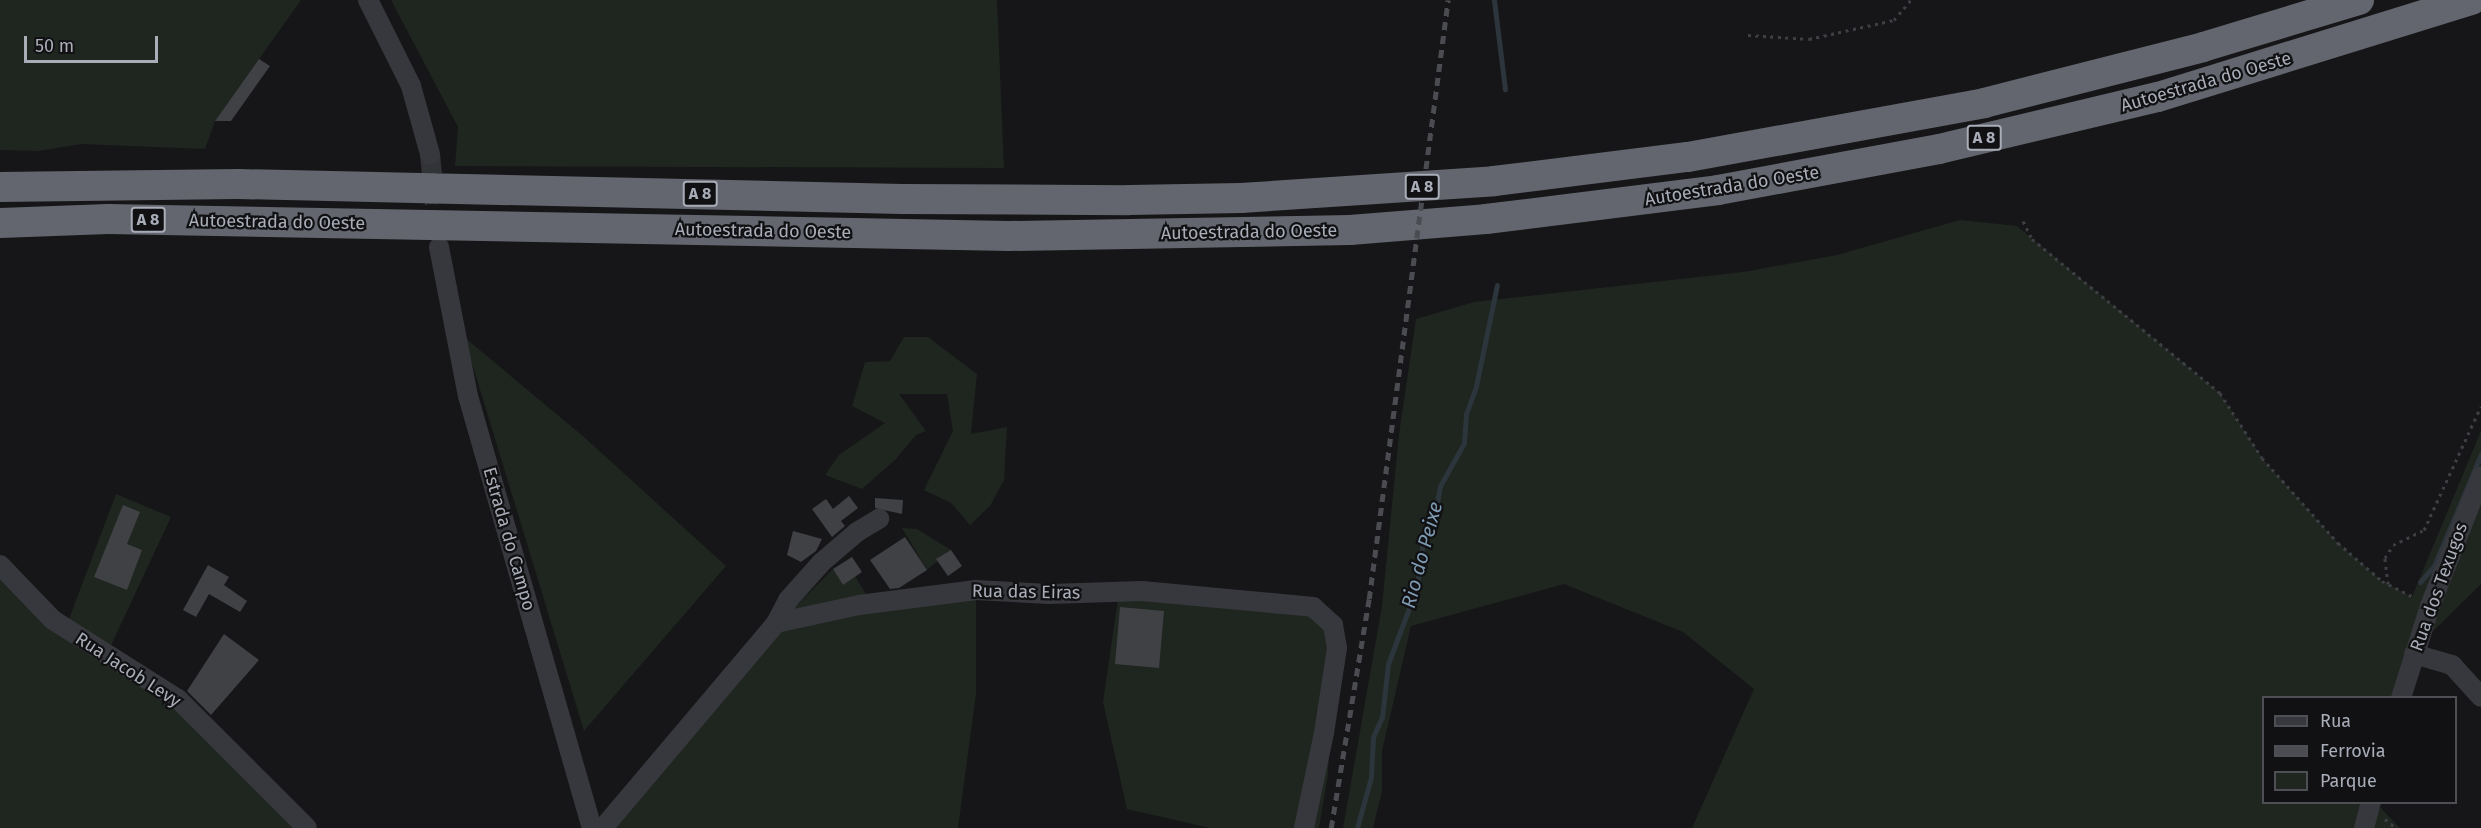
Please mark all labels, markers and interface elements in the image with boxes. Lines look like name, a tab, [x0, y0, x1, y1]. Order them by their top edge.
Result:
scale bar	[27, 24, 160, 62]
text: 50 m	[35, 35, 74, 57]
street label: Autoestrada do Oeste	[2118, 47, 2294, 117]
road number: A 8	[1966, 125, 2002, 151]
street label: Autoestrada do Oeste	[1643, 162, 1821, 210]
road number: A 8	[1404, 174, 1440, 200]
road number: A 8	[682, 181, 718, 207]
road number: A 8	[130, 207, 166, 233]
street label: Autoestrada do Oeste	[189, 210, 365, 234]
street label: Autoestrada do Oeste	[675, 219, 851, 243]
street label: Autoestrada do Oeste	[1161, 220, 1337, 244]
street label: Estrada do Campo	[478, 465, 540, 613]
water label: Rio do Peixe	[1396, 499, 1448, 611]
street label: Rua dos Texugos	[2406, 520, 2472, 654]
street label: Rua das Eiras	[972, 580, 1080, 604]
street label: Rua Jacob Levy	[71, 628, 185, 712]
legend	[2262, 696, 2457, 804]
text: Rua	[2320, 710, 2351, 732]
text: Ferrovia	[2320, 740, 2386, 762]
text: Parque	[2320, 770, 2377, 792]

